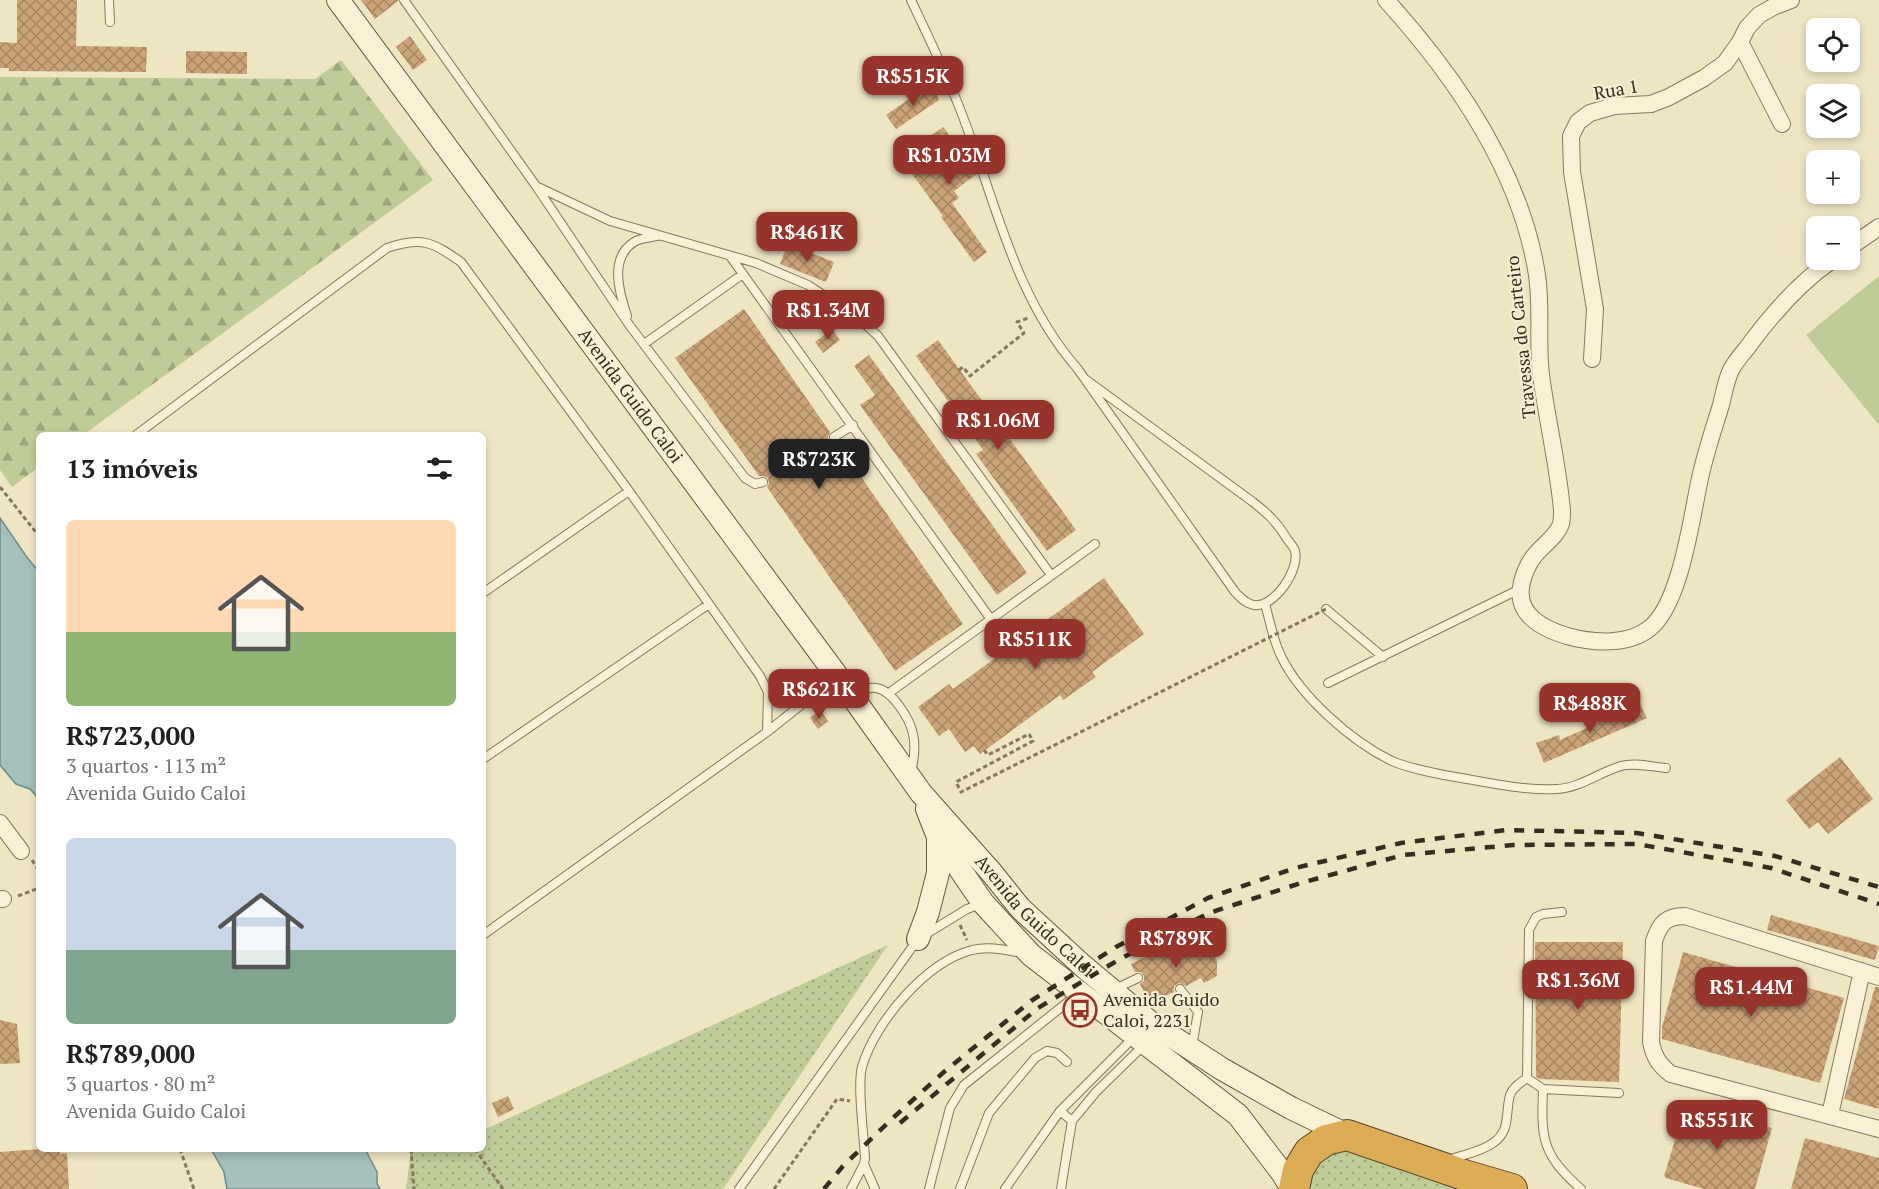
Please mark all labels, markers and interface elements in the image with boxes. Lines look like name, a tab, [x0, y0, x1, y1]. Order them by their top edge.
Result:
map controls	[1806, 18, 1860, 270]
button: locate	[1806, 18, 1860, 72]
pin: R$515K	[864, 56, 962, 107]
text: R$515K	[876, 62, 950, 89]
street label: Rua 1	[1592, 73, 1640, 105]
button: layers	[1806, 84, 1860, 138]
pin: R$1.03M	[894, 135, 1004, 186]
text: R$1.03M	[907, 141, 991, 168]
button: +	[1806, 150, 1860, 204]
pin: R$461K	[758, 212, 856, 263]
button: −	[1806, 216, 1860, 270]
text: R$461K	[770, 218, 844, 245]
street label: Travessa do Carteiro	[1500, 255, 1540, 420]
pin: R$1.34M	[773, 290, 883, 341]
text: R$1.34M	[786, 296, 870, 323]
street label: Avenida Guido Caloi	[573, 323, 689, 468]
pin: R$1.06M	[943, 400, 1053, 451]
text: R$1.06M	[956, 406, 1040, 433]
pin: R$723K	[770, 439, 868, 490]
text: R$723K	[782, 445, 856, 472]
text: 13 imóveis	[66, 451, 198, 485]
icon: filters	[423, 452, 456, 485]
icon: home	[207, 559, 315, 667]
pin: R$511K	[986, 619, 1084, 670]
text: R$511K	[998, 625, 1072, 652]
pin: R$621K	[770, 669, 868, 720]
text: R$621K	[782, 675, 856, 702]
pin: R$488K	[1541, 683, 1639, 734]
text: R$488K	[1553, 689, 1627, 716]
text: R$723,000	[66, 718, 195, 752]
text: 3 quartos · 113 m²	[66, 752, 226, 779]
text: Avenida Guido Caloi	[66, 779, 246, 806]
street label: Avenida Guido Caloi	[970, 849, 1100, 982]
icon: home	[207, 877, 315, 985]
pin: R$789K	[1127, 918, 1225, 969]
text: R$789K	[1139, 924, 1213, 951]
pin: R$1.36M	[1523, 960, 1633, 1011]
text: R$1.36M	[1536, 966, 1620, 993]
pin: R$1.44M	[1696, 967, 1806, 1018]
text: R$1.44M	[1709, 973, 1793, 1000]
place label: Avenida Guido Caloi, 2231	[1103, 987, 1220, 1032]
bus stop icon: Avenida Guido Caloi, 2231	[1062, 992, 1098, 1028]
text: R$789,000	[66, 1036, 195, 1070]
text: 3 quartos · 80 m²	[66, 1070, 215, 1097]
text: Avenida Guido Caloi	[66, 1097, 246, 1124]
pin: R$551K	[1668, 1100, 1766, 1151]
text: R$551K	[1680, 1106, 1754, 1133]

